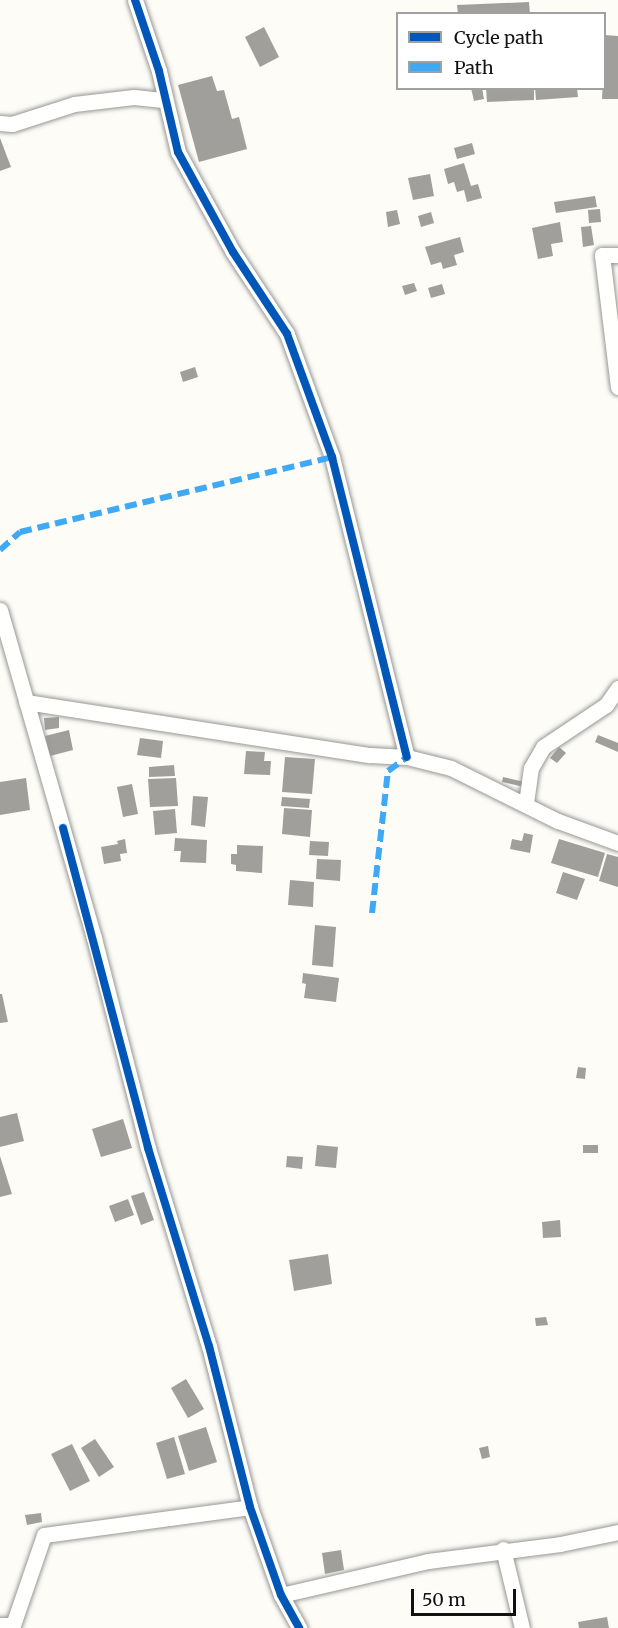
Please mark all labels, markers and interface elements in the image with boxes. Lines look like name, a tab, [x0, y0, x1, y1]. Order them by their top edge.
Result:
legend	[396, 12, 606, 90]
text: Cycle path	[454, 26, 543, 49]
text: Path	[454, 56, 494, 79]
scale bar	[414, 1577, 519, 1615]
text: 50 m	[422, 1588, 466, 1611]

